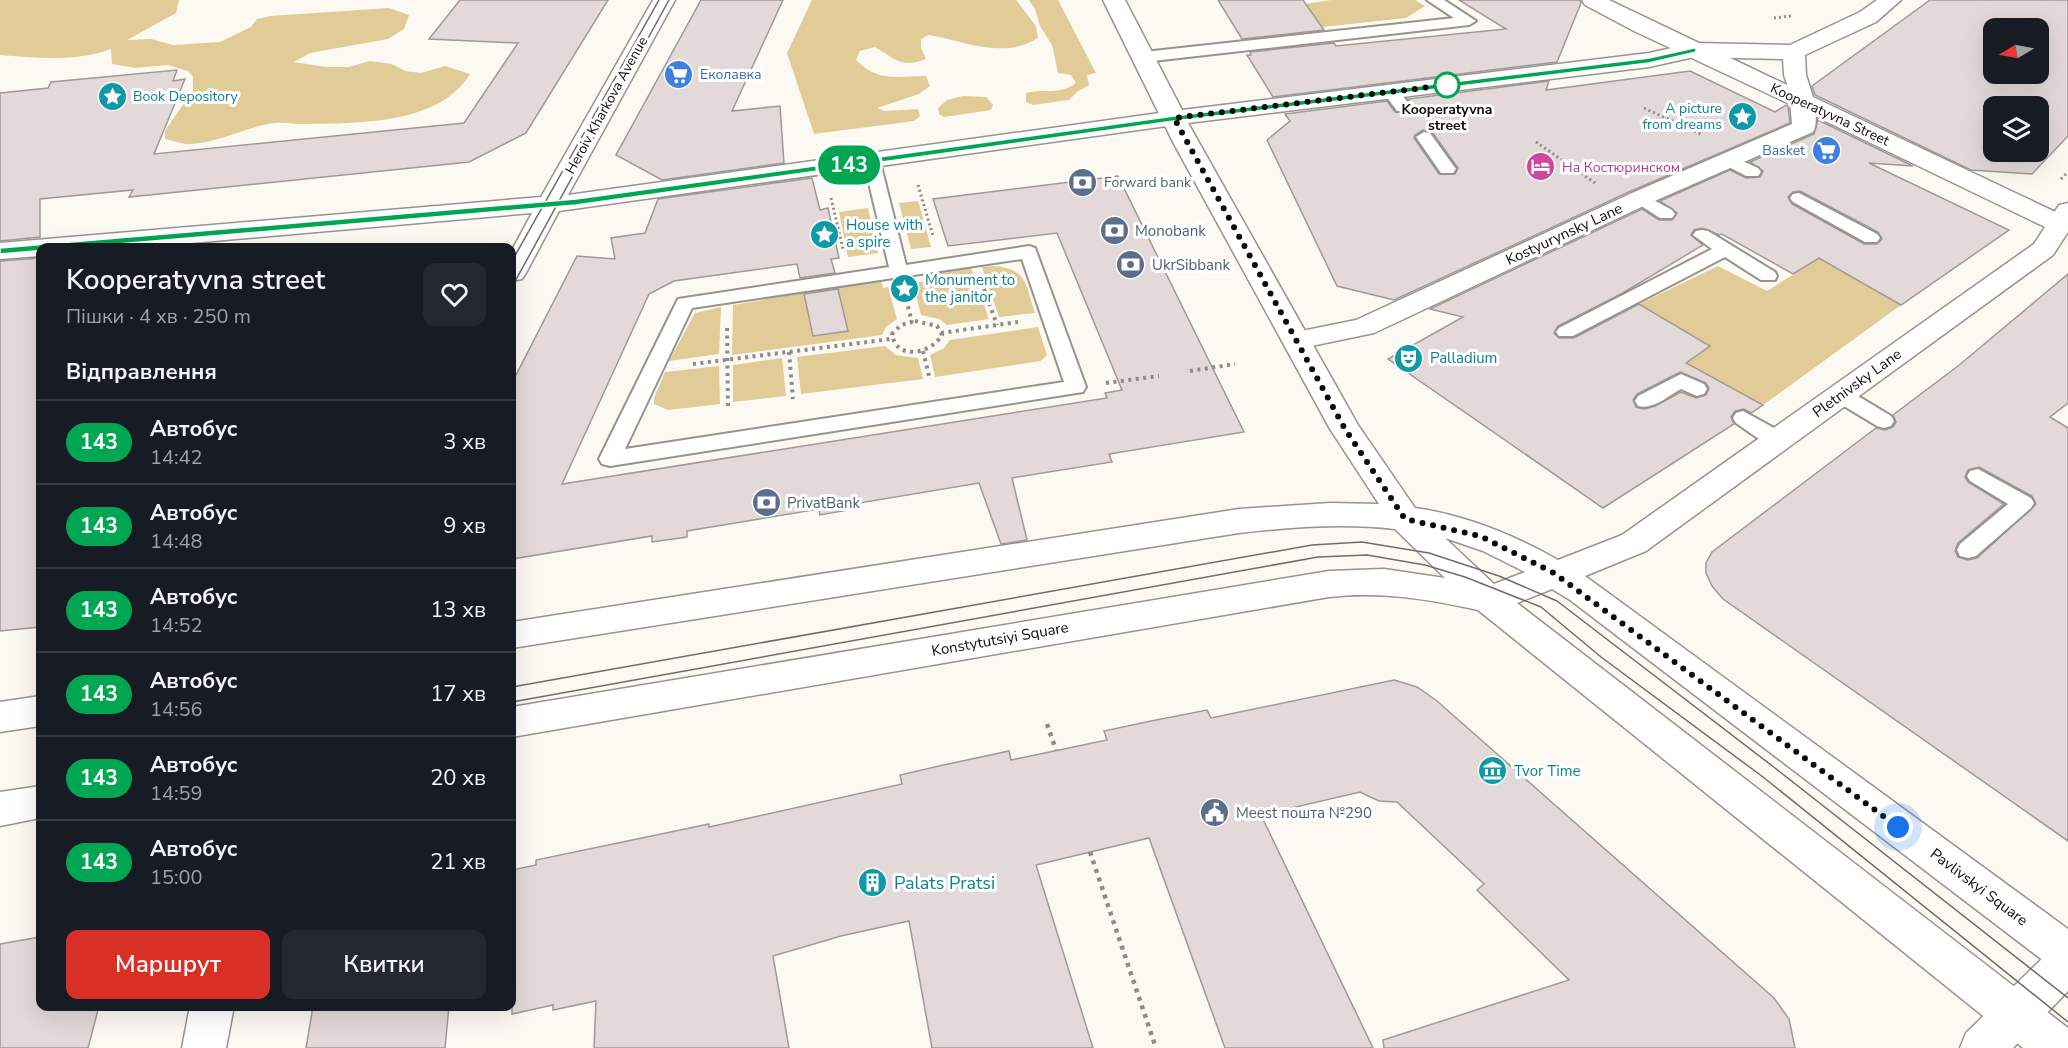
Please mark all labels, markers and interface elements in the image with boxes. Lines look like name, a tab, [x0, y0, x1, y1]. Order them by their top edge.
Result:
north arrow	[1983, 18, 2049, 84]
map controls	[1983, 18, 2049, 162]
street label: Heroiv Kharkova Avenue	[561, 33, 652, 177]
supermarket icon: Еколавка	[663, 58, 695, 90]
place label: Еколавка	[700, 65, 761, 84]
marker: Kooperatyvna street	[1434, 72, 1460, 98]
street label: Kooperatyvna Street	[1767, 79, 1892, 150]
place icon: Book Depository	[96, 80, 128, 112]
place label: Book Depository	[133, 87, 238, 106]
button: layers	[1983, 96, 2049, 162]
place label: A picture from dreams	[1642, 99, 1722, 134]
place label: Kooperatyvna street	[1402, 100, 1492, 135]
place icon: A picture from dreams	[1727, 100, 1759, 132]
supermarket icon: Basket	[1810, 134, 1842, 166]
place label: Basket	[1762, 141, 1805, 160]
line badge: 143	[814, 146, 884, 184]
text: 143	[830, 151, 868, 179]
hotel icon: На Костюринском	[1525, 151, 1557, 183]
place label: На Костюринском	[1562, 158, 1680, 177]
bank icon: Forward bank	[1067, 166, 1099, 198]
place label: Forward bank	[1104, 173, 1192, 192]
street label: Kostyurynsky Lane	[1502, 198, 1626, 270]
place label: House with a spire	[846, 215, 923, 252]
bank icon: Monobank	[1098, 215, 1130, 247]
place icon: House with a spire	[809, 218, 841, 250]
place label: Monobank	[1135, 221, 1206, 241]
bank icon: UkrSibbank	[1115, 249, 1147, 281]
place label: UkrSibbank	[1152, 255, 1230, 275]
text: Kooperatyvna street	[66, 261, 325, 299]
button: heart	[423, 263, 486, 326]
place label: Monument to the janitor	[925, 270, 1015, 307]
place icon: Monument to the janitor	[888, 273, 920, 305]
text: Пішки · 4 хв · 250 m	[66, 303, 251, 330]
theatre icon: Palladium	[1393, 342, 1425, 374]
street label: Pletnivsky Lane	[1809, 344, 1905, 422]
place label: Palladium	[1430, 348, 1497, 368]
text: Відправлення	[66, 357, 217, 387]
text: Автобус	[150, 414, 238, 444]
text: 3 хв	[443, 427, 486, 457]
text: 143	[80, 428, 118, 456]
text: 14:42	[150, 444, 203, 471]
bank icon: PrivatBank	[750, 487, 782, 519]
place label: PrivatBank	[787, 493, 861, 513]
text: Автобус	[150, 498, 238, 528]
text: 9 хв	[443, 511, 486, 541]
text: 143	[80, 512, 118, 540]
text: 14:48	[150, 528, 203, 555]
text: Автобус	[150, 582, 238, 612]
text: 13 хв	[430, 595, 486, 625]
text: 143	[80, 596, 118, 624]
text: 14:52	[150, 612, 203, 639]
street label: Konstytutsiyi Square	[930, 617, 1070, 661]
text: Автобус	[150, 666, 238, 696]
text: 17 хв	[430, 679, 486, 709]
text: 143	[80, 680, 118, 708]
text: 14:56	[150, 696, 203, 723]
text: Автобус	[150, 750, 238, 780]
museum icon: Tvor Time	[1477, 755, 1509, 787]
place label: Tvor Time	[1514, 761, 1581, 781]
text: 20 хв	[430, 763, 486, 793]
text: 143	[80, 764, 118, 792]
text: 14:59	[150, 780, 203, 807]
public building icon: Meest пошта №290	[1199, 797, 1231, 829]
place label: Meest пошта №290	[1236, 803, 1372, 823]
your location	[1883, 812, 1913, 842]
text: Автобус	[150, 834, 238, 864]
street label: Pavlivskyi Square	[1926, 844, 2032, 930]
text: 21 хв	[430, 847, 486, 877]
text: 143	[80, 848, 118, 876]
text: 15:00	[150, 864, 203, 891]
building icon: Palats Pratsi	[857, 867, 889, 899]
place label: Palats Pratsi	[894, 871, 995, 895]
button: Маршрут	[66, 930, 270, 999]
button: Квитки	[282, 930, 486, 999]

